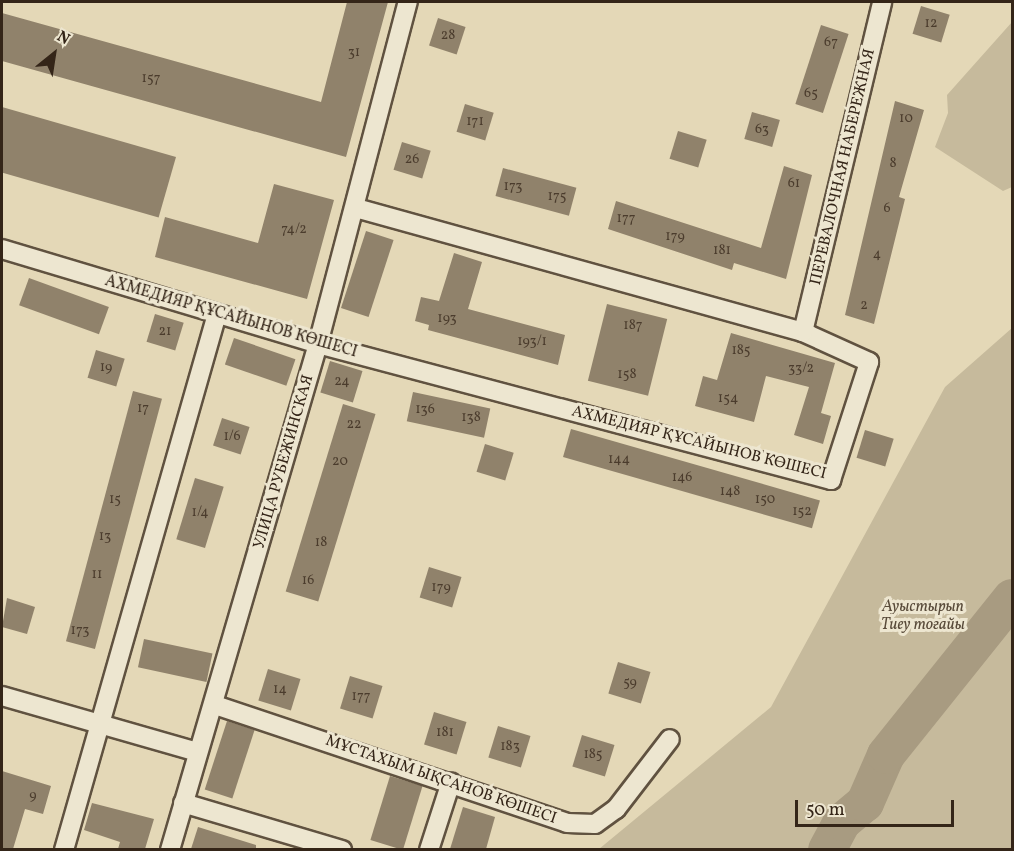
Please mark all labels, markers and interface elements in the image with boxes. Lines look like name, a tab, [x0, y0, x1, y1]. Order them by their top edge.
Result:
house number: 12	[925, 16, 937, 32]
north arrow	[24, 24, 84, 84]
text: N	[52, 26, 74, 51]
house number: 28	[441, 28, 455, 44]
house number: 67	[824, 35, 838, 51]
house number: 31	[348, 45, 360, 61]
street label: ПЕРЕВАЛОЧНАЯ НАБЕРЕЖНАЯ	[806, 47, 880, 287]
house number: 157	[142, 71, 160, 87]
house number: 65	[804, 86, 818, 102]
house number: 10	[899, 111, 913, 127]
house number: 171	[466, 114, 484, 130]
house number: 63	[755, 122, 769, 138]
house number: 26	[405, 152, 419, 168]
house number: 8	[889, 156, 897, 172]
house number: 61	[788, 176, 800, 192]
house number: 173	[504, 179, 522, 195]
house number: 175	[548, 189, 566, 205]
house number: 6	[883, 201, 891, 217]
house number: 177	[616, 211, 636, 227]
house number: 74/2	[281, 222, 307, 238]
house number: 179	[665, 229, 685, 245]
house number: 181	[713, 243, 731, 259]
house number: 4	[873, 247, 881, 263]
street label: АХМЕДИЯР ҚҰСАЙЫНОВ КӨШЕСІ	[103, 272, 359, 362]
house number: 2	[860, 298, 868, 314]
house number: 193	[437, 311, 457, 327]
house number: 187	[623, 318, 643, 334]
house number: 21	[159, 324, 171, 340]
house number: 193/1	[517, 334, 547, 350]
house number: 185	[731, 343, 751, 359]
house number: 19	[100, 360, 112, 376]
house number: 33/2	[788, 361, 814, 377]
house number: 158	[617, 367, 637, 383]
street label: УЛИЦА РУБЕЖИНСКАЯ	[250, 373, 318, 551]
house number: 24	[334, 374, 350, 390]
house number: 154	[718, 391, 738, 407]
house number: 17	[137, 401, 149, 417]
house number: 136	[415, 402, 435, 418]
street label: АХМЕДИЯР ҚҰСАЙЫНОВ КӨШЕСІ	[570, 402, 828, 484]
house number: 138	[461, 410, 481, 426]
house number: 22	[346, 417, 362, 433]
house number: 1/6	[223, 429, 241, 445]
house number: 144	[608, 452, 630, 468]
house number: 20	[332, 454, 348, 470]
house number: 146	[672, 470, 692, 486]
house number: 148	[720, 484, 740, 500]
house number: 15	[109, 492, 121, 508]
house number: 150	[755, 492, 775, 508]
house number: 152	[792, 504, 812, 520]
house number: 1/4	[191, 505, 209, 521]
house number: 13	[99, 529, 111, 545]
house number: 18	[315, 535, 327, 551]
house number: 11	[92, 567, 102, 583]
house number: 16	[302, 573, 314, 589]
house number: 179	[431, 580, 451, 596]
park label: Ауыстырып Тиеу тоғайы	[881, 597, 965, 635]
house number: 173	[71, 623, 89, 639]
house number: 59	[623, 675, 637, 691]
house number: 14	[273, 682, 287, 698]
house number: 177	[351, 689, 371, 705]
house number: 181	[436, 725, 454, 741]
street label: МҰСТАХЫМ ЫҚСАНОВ КӨШЕСІ	[323, 731, 559, 829]
house number: 183	[500, 739, 520, 755]
house number: 185	[583, 747, 603, 763]
house number: 9	[29, 788, 37, 804]
scale bar	[798, 788, 957, 826]
text: 50 m	[806, 798, 845, 823]

